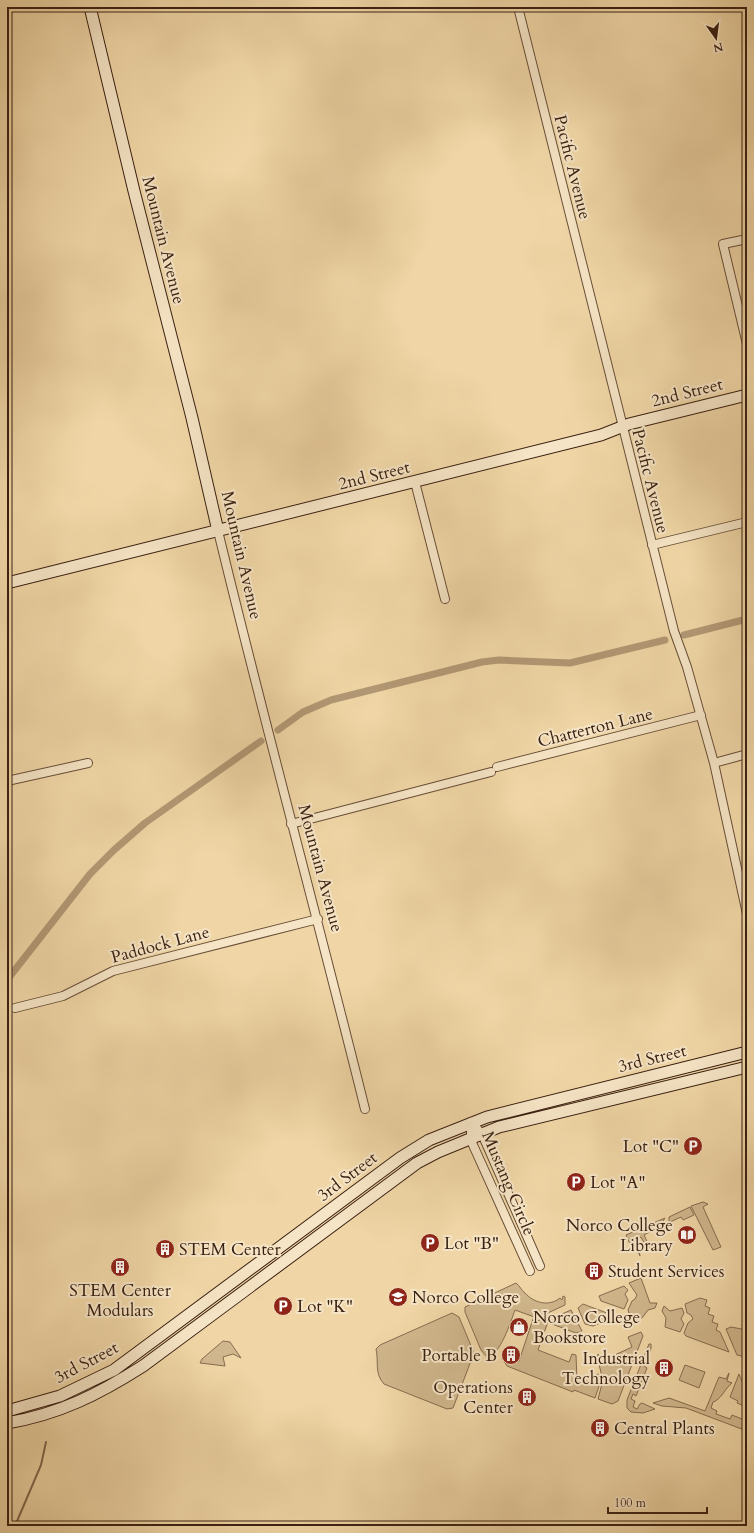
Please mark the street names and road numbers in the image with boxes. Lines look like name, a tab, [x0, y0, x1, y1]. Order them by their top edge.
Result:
street label: Pacific Avenue	[548, 112, 597, 222]
street label: Mountain Avenue	[137, 174, 191, 306]
street label: 2nd Street	[649, 372, 726, 412]
street label: Pacific Avenue	[626, 426, 675, 536]
street label: 2nd Street	[336, 455, 413, 495]
street label: Mountain Avenue	[216, 489, 267, 622]
street label: Chatterton Lane	[535, 702, 655, 753]
street label: Mountain Avenue	[292, 802, 349, 934]
street label: Paddock Lane	[108, 920, 212, 969]
street label: 3rd Street	[616, 1039, 689, 1078]
street label: Mustang Circle	[476, 1127, 541, 1239]
street label: 3rd Street	[313, 1146, 382, 1206]
street label: 3rd Street	[50, 1336, 123, 1389]

